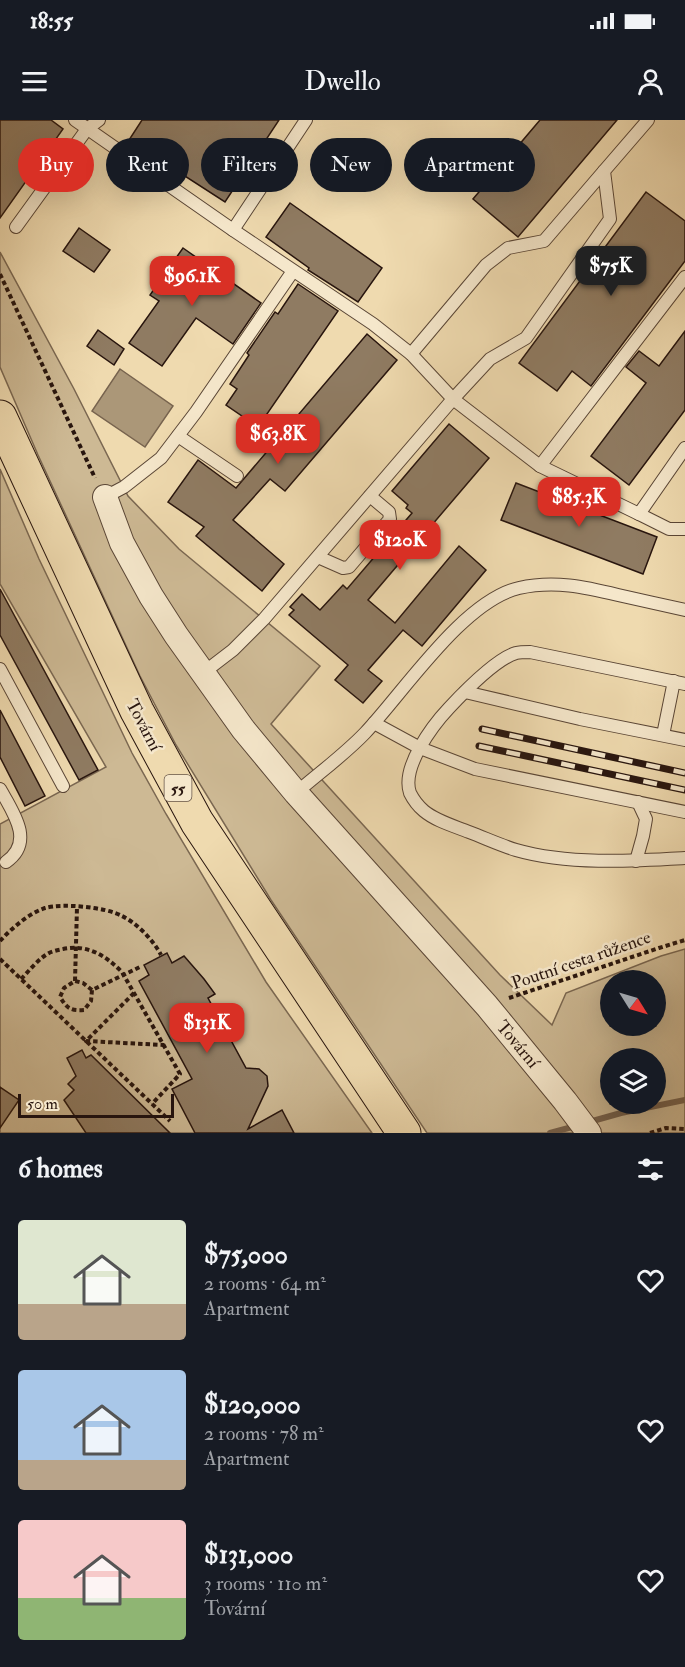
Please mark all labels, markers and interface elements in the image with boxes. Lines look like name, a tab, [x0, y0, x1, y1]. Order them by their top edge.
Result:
text: 18:55	[30, 7, 73, 35]
icon: menu	[18, 65, 51, 98]
text: Dwello	[304, 65, 381, 98]
icon: person	[634, 65, 667, 98]
chip: Buy	[18, 138, 94, 192]
chip: Rent	[106, 138, 189, 192]
chip: Filters	[201, 138, 298, 192]
chip: New	[310, 138, 392, 192]
chip: Apartment	[404, 138, 535, 192]
pin: $75K	[575, 246, 647, 297]
text: $75K	[589, 253, 633, 278]
pin: $96.1K	[143, 256, 241, 307]
text: $96.1K	[164, 263, 220, 288]
pin: $63.8K	[229, 414, 327, 465]
text: $63.8K	[250, 421, 306, 446]
pin: $85.3K	[530, 477, 628, 528]
text: $85.3K	[552, 484, 606, 509]
pin: $120K	[358, 520, 442, 571]
text: $120K	[374, 527, 426, 552]
street label: Tovární	[120, 695, 167, 756]
road number: 55	[164, 775, 192, 801]
street label: Poutní cesta růžence	[508, 926, 654, 995]
north arrow	[600, 970, 666, 1036]
map controls	[600, 970, 666, 1114]
pin: $131K	[165, 1003, 249, 1054]
text: $131K	[183, 1010, 231, 1035]
street label: Tovární	[491, 1016, 545, 1074]
button: layers	[600, 1048, 666, 1114]
scale bar	[18, 1091, 174, 1118]
text: 50 m	[27, 1094, 58, 1114]
text: 6 homes	[18, 1153, 103, 1185]
icon: filters	[634, 1153, 667, 1186]
text: $75,000	[204, 1239, 288, 1271]
icon: home	[66, 1244, 138, 1316]
icon: heart	[634, 1264, 667, 1297]
text: 2 rooms · 64 m²	[204, 1271, 326, 1296]
text: Apartment	[204, 1296, 289, 1321]
text: $120,000	[204, 1389, 301, 1421]
icon: home	[66, 1394, 138, 1466]
icon: heart	[634, 1414, 667, 1447]
text: 2 rooms · 78 m²	[204, 1421, 324, 1446]
text: Apartment	[204, 1446, 289, 1471]
text: $131,000	[204, 1539, 293, 1571]
icon: home	[66, 1544, 138, 1616]
icon: heart	[634, 1564, 667, 1597]
text: 3 rooms · 110 m²	[204, 1571, 327, 1596]
text: Tovární	[204, 1596, 266, 1621]

